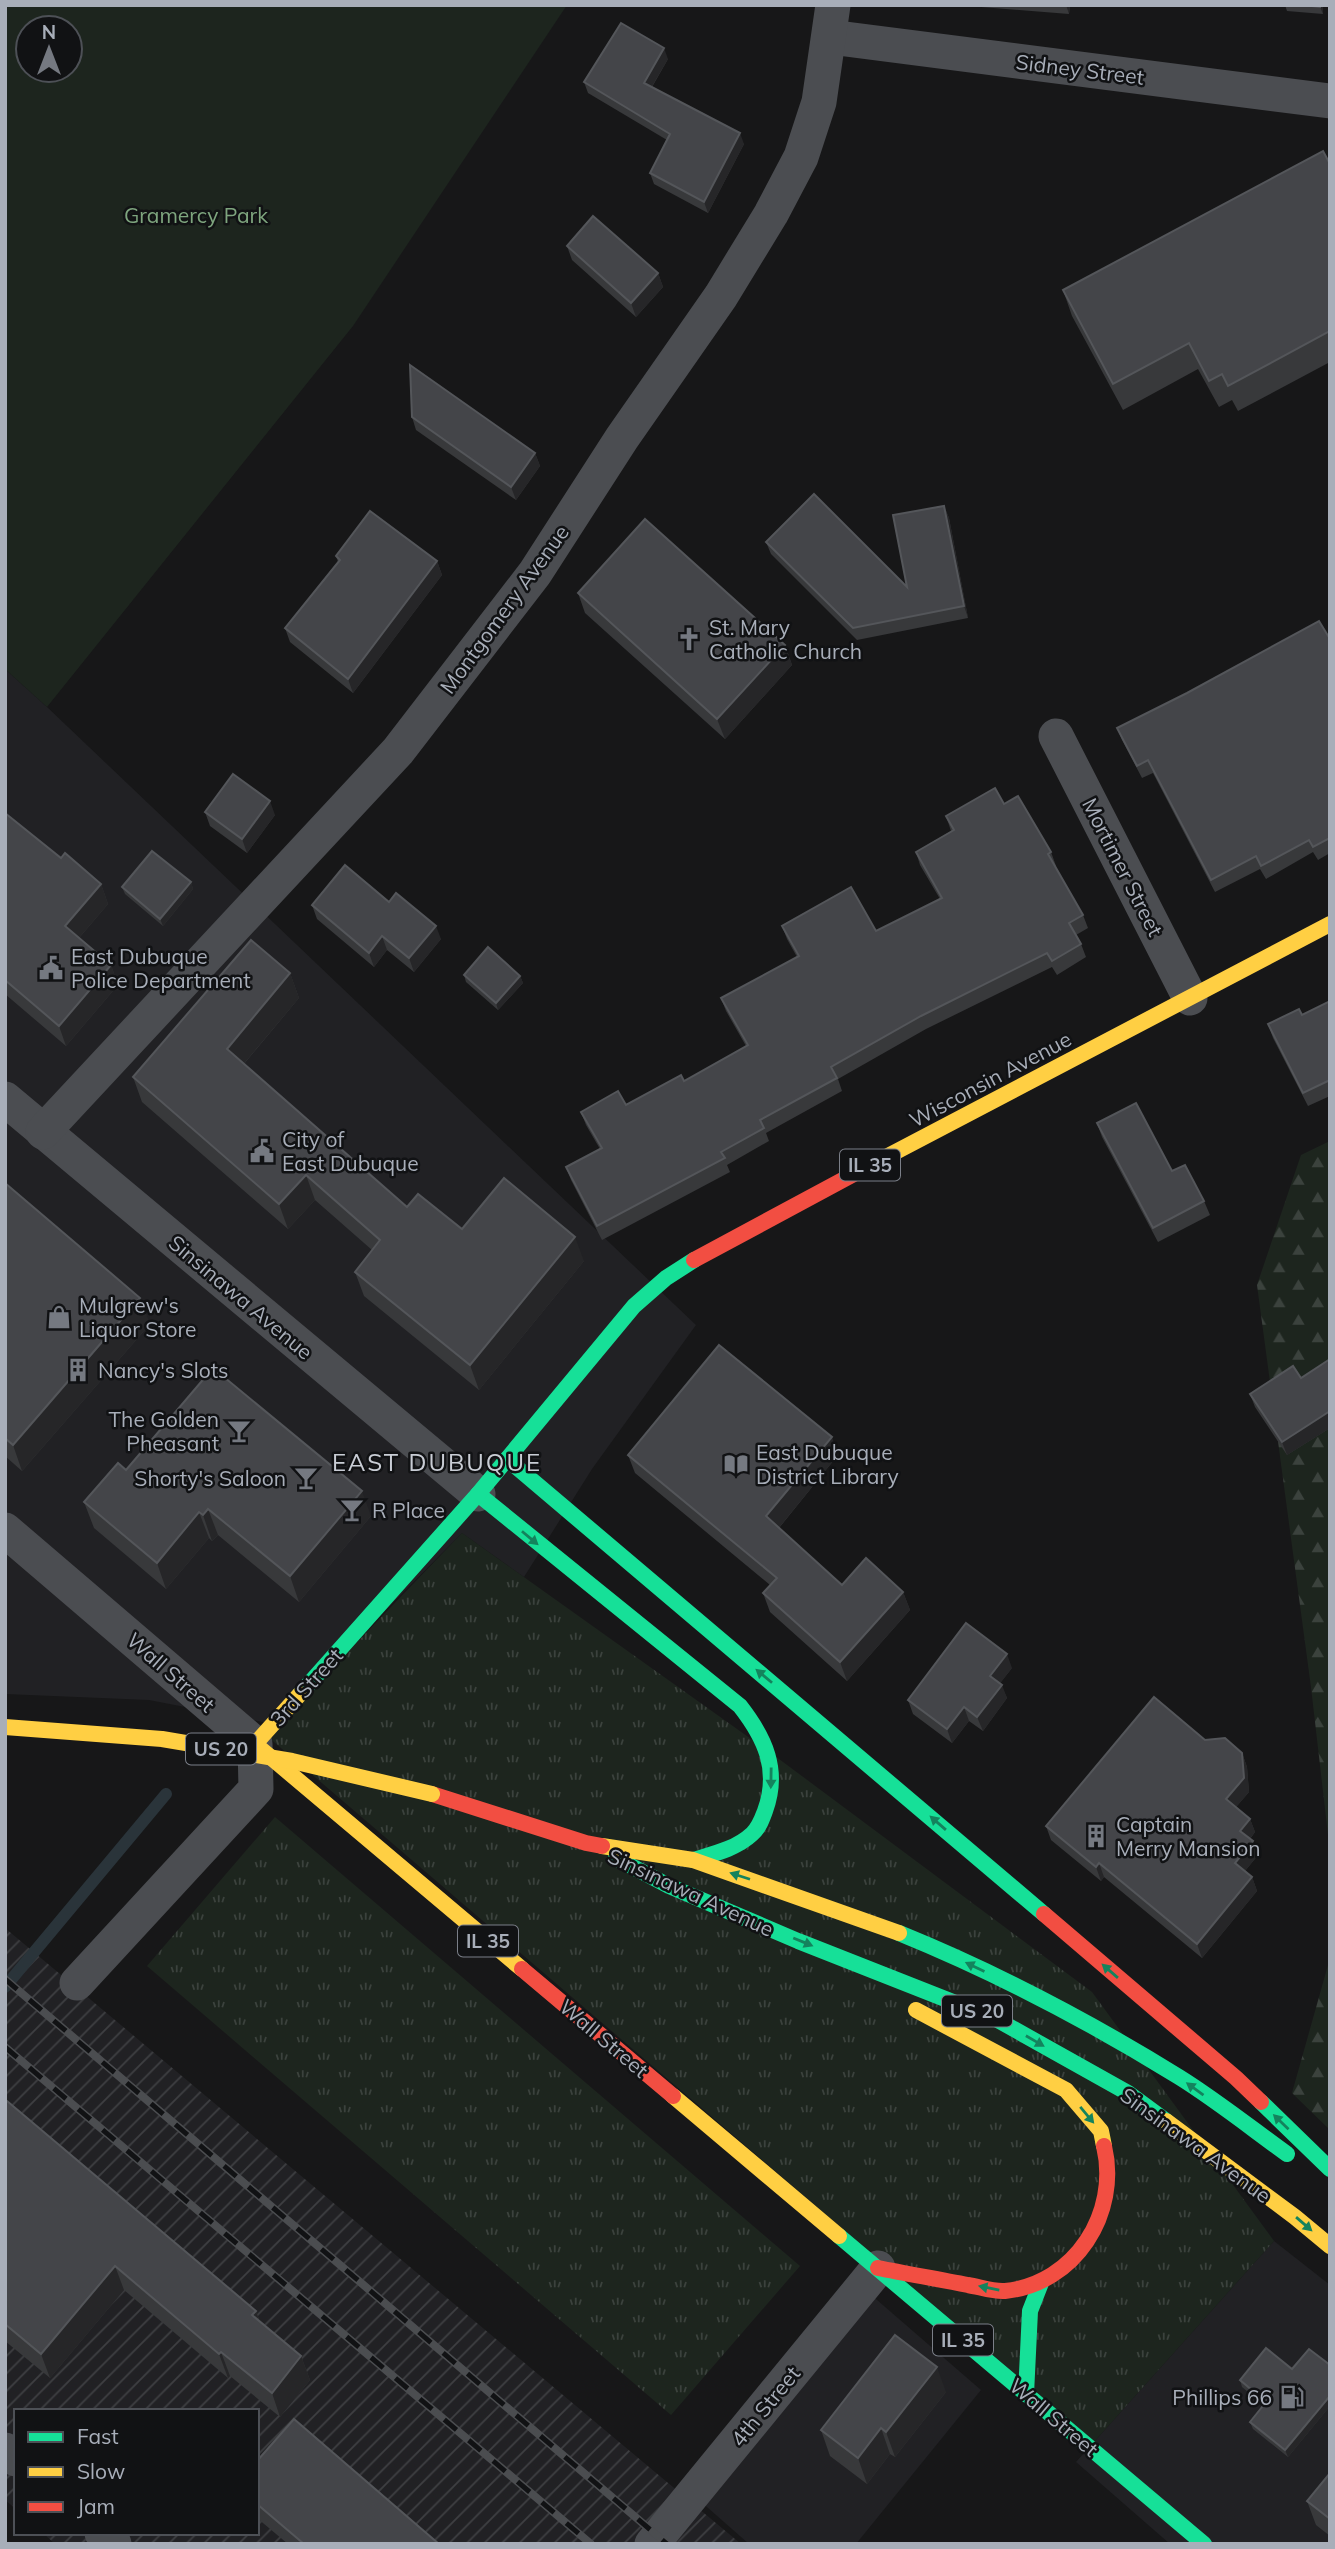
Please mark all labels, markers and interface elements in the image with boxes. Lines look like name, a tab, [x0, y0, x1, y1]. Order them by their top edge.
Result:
north arrow	[14, 14, 84, 84]
text: N	[42, 20, 56, 44]
street label: Sidney Street	[1014, 48, 1146, 90]
park label: Gramercy Park	[124, 202, 268, 228]
street label: Montgomery Avenue	[434, 520, 574, 698]
place label: St. Mary Catholic Church	[709, 614, 862, 664]
church icon: St. Mary Catholic Church	[675, 625, 703, 653]
street label: Mortimer Street	[1077, 794, 1169, 940]
place label: East Dubuque Police Department	[71, 943, 251, 993]
public building icon: East Dubuque Police Department	[37, 954, 65, 982]
street label: Wisconsin Avenue	[905, 1025, 1075, 1133]
place label: City of East Dubuque	[282, 1126, 419, 1176]
public building icon: City of East Dubuque	[248, 1137, 276, 1165]
road number: IL 35	[840, 1149, 900, 1180]
street label: Sinsinawa Avenue	[164, 1229, 318, 1365]
place label: Mulgrew's Liquor Store	[79, 1292, 196, 1342]
shop icon: Mulgrew's Liquor Store	[45, 1303, 73, 1331]
building icon: Nancy's Slots	[64, 1356, 92, 1384]
place label: Nancy's Slots	[98, 1357, 229, 1383]
place label: The Golden Pheasant	[108, 1406, 219, 1456]
bar icon: The Golden Pheasant	[225, 1417, 253, 1445]
place label: East Dubuque District Library	[756, 1439, 899, 1489]
district label: EAST DUBUQUE	[332, 1447, 542, 1477]
library icon: East Dubuque District Library	[722, 1450, 750, 1478]
bar icon: Shorty's Saloon	[292, 1464, 320, 1492]
place label: Shorty's Saloon	[134, 1465, 286, 1491]
bar icon: R Place	[338, 1496, 366, 1524]
place label: R Place	[372, 1497, 445, 1523]
one-way arrow	[522, 1530, 539, 1545]
street label: Wall Street	[122, 1627, 220, 1717]
street label: 3rd Street	[264, 1643, 348, 1731]
one-way arrow	[756, 1669, 773, 1684]
road number: US 20	[186, 1734, 256, 1764]
one-way arrow	[765, 1768, 777, 1790]
place label: Captain Merry Mansion	[1116, 1811, 1261, 1861]
one-way arrow	[929, 1816, 946, 1831]
building icon: Captain Merry Mansion	[1082, 1822, 1110, 1850]
street label: Sinsinawa Avenue	[604, 1842, 778, 1942]
one-way arrow	[729, 1870, 750, 1881]
road number: IL 35	[458, 1926, 518, 1956]
one-way arrow	[793, 1937, 814, 1948]
one-way arrow	[965, 1961, 985, 1972]
one-way arrow	[1102, 1964, 1119, 1979]
street label: Wall Street	[554, 1993, 654, 2083]
road number: US 20	[942, 1996, 1012, 2026]
one-way arrow	[1025, 2035, 1045, 2047]
street label: Sinsinawa Avenue	[1116, 2082, 1276, 2208]
one-way arrow	[1186, 2082, 1204, 2096]
one-way arrow	[1080, 2105, 1095, 2123]
one-way arrow	[1273, 2114, 1290, 2130]
one-way arrow	[1295, 2216, 1312, 2231]
one-way arrow	[978, 2283, 1000, 2294]
road number: IL 35	[933, 2324, 993, 2356]
street label: 4th Street	[725, 2361, 805, 2451]
street label: Wall Street	[1004, 2372, 1104, 2462]
fuel station icon: Phillips 66	[1278, 2383, 1306, 2411]
place label: Phillips 66	[1172, 2384, 1272, 2410]
legend	[14, 2409, 259, 2535]
text: Fast	[77, 2423, 119, 2449]
text: Slow	[77, 2458, 125, 2484]
text: Jam	[77, 2493, 115, 2519]

